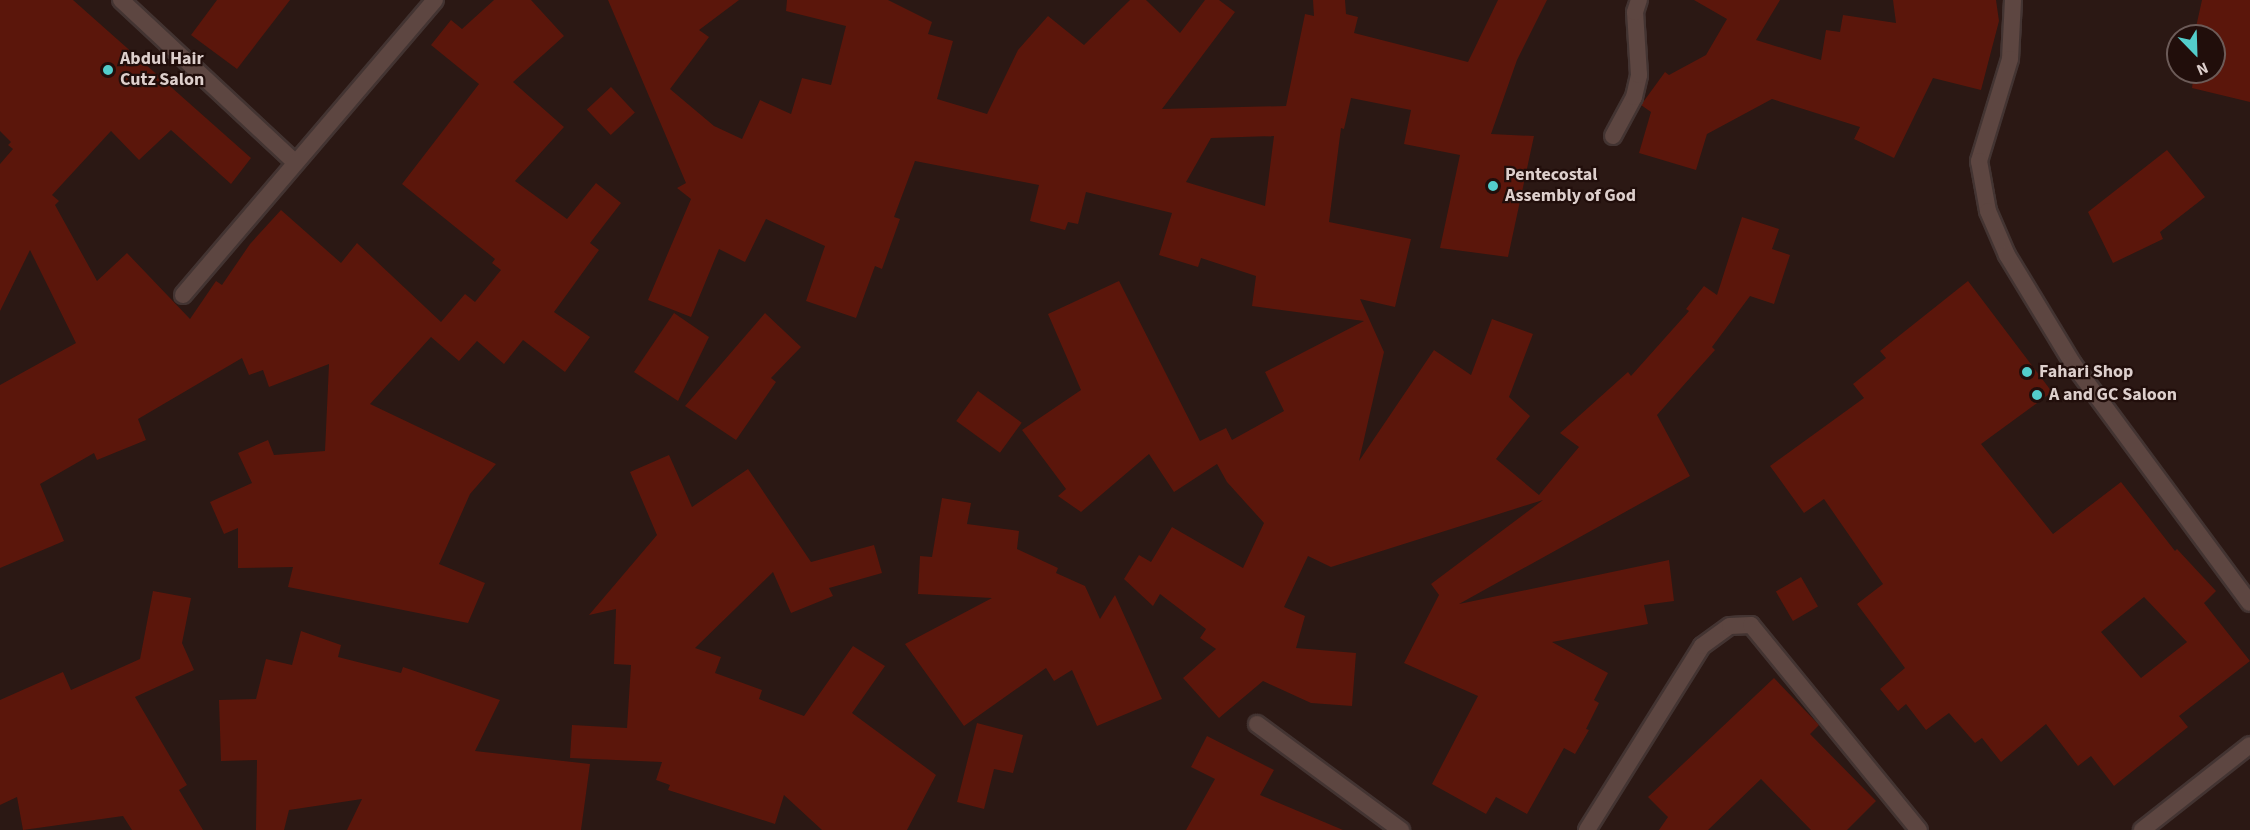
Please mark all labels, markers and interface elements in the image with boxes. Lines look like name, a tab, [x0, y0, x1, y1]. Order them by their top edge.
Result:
north arrow	[2166, 24, 2226, 84]
place label: Abdul Hair Cutz Salon	[120, 49, 204, 92]
text: N	[2193, 57, 2211, 81]
marker: Abdul Hair Cutz Salon	[101, 63, 115, 77]
place label: Pentecostal Assembly of God	[1505, 165, 1636, 207]
marker: Pentecostal Assembly of God	[1486, 179, 1500, 193]
place label: Fahari Shop	[2039, 361, 2133, 383]
marker: Fahari Shop	[2020, 365, 2034, 379]
place label: A and GC Saloon	[2049, 384, 2177, 406]
marker: A and GC Saloon	[2030, 388, 2044, 402]

